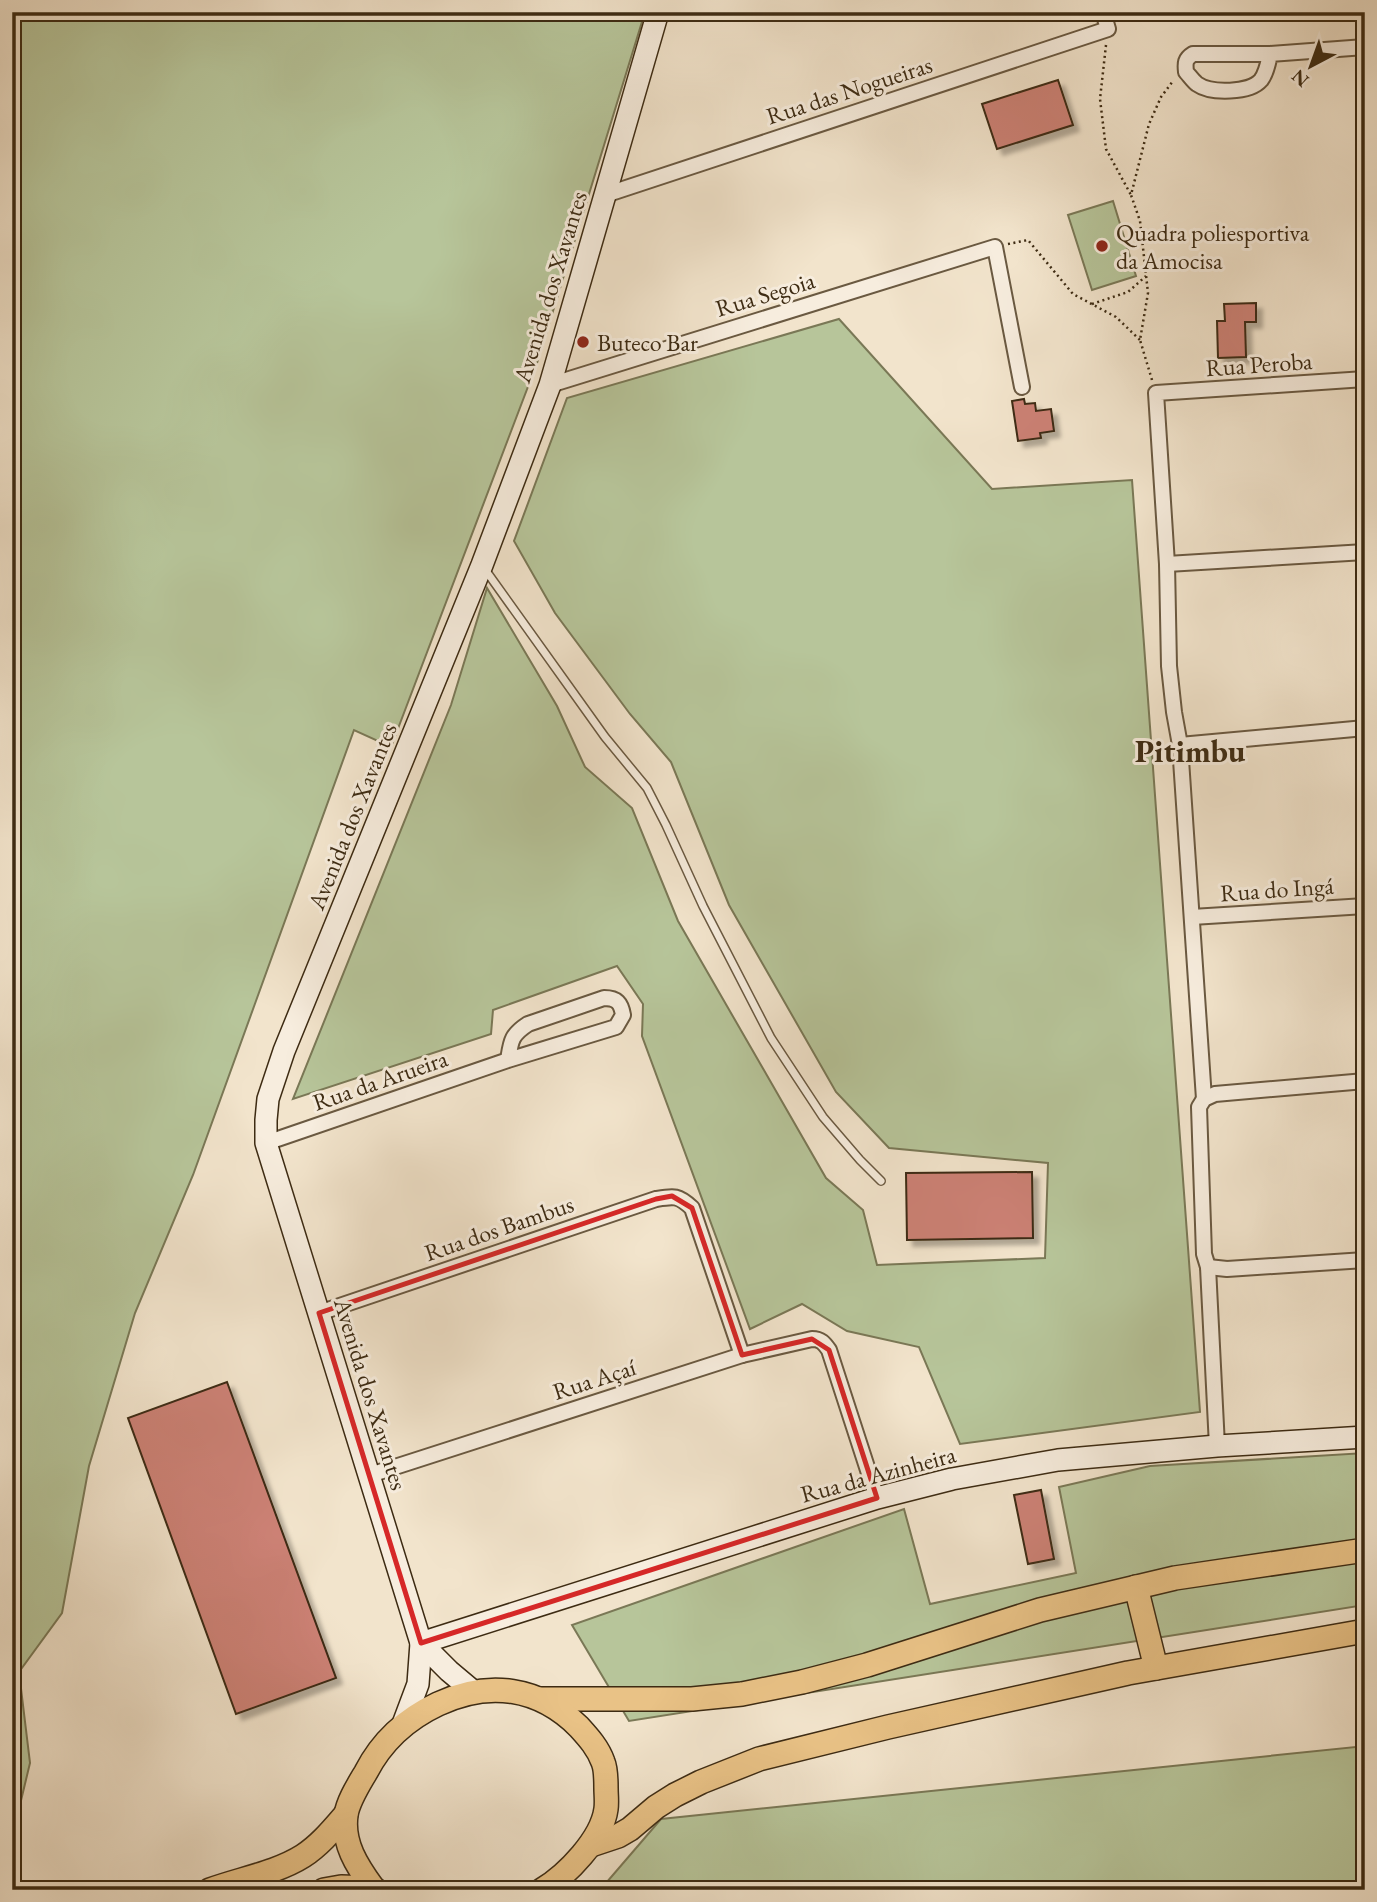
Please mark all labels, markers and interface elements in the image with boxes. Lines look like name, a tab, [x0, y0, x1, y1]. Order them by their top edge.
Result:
north arrow	[1276, 32, 1346, 102]
street label: Rua das Nogueiras	[762, 49, 936, 131]
text: N	[1286, 64, 1314, 93]
street label: Avenida dos Xavantes	[506, 187, 594, 388]
place label: Quadra poliesportiva da Amocisa	[1116, 217, 1310, 276]
marker: Quadra poliesportiva da Amocisa	[1094, 238, 1110, 254]
street label: Rua Segoia	[711, 264, 819, 324]
place label: Buteco Bar	[597, 327, 698, 358]
marker: Buteco Bar	[575, 334, 591, 350]
street label: Rua Peroba	[1205, 345, 1314, 383]
street label: Avenida dos Xavantes	[300, 718, 404, 915]
district label: Pitimbu	[1135, 730, 1246, 772]
street label: Rua do Ingá	[1219, 870, 1335, 908]
street label: Rua da Arueira	[308, 1042, 452, 1118]
street label: Rua dos Bambus	[420, 1188, 578, 1268]
street label: Avenida dos Xavantes	[327, 1293, 415, 1494]
street label: Rua Açaí	[549, 1351, 640, 1407]
street label: Rua da Azinheira	[797, 1438, 959, 1510]

